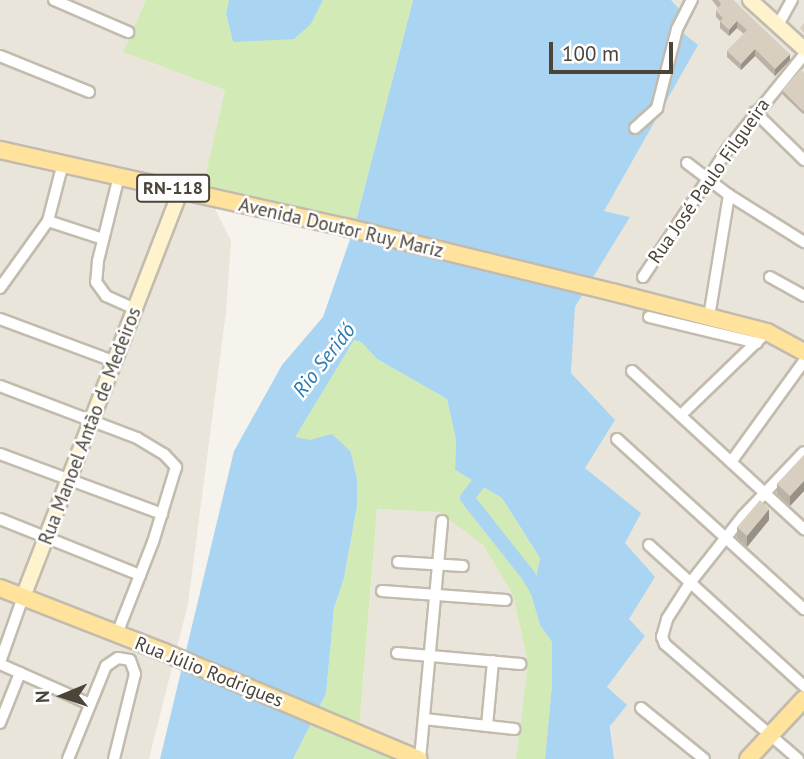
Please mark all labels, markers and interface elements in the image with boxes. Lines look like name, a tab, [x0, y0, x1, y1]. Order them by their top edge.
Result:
scale bar	[552, 28, 676, 72]
text: 100 m	[562, 40, 619, 67]
street label: Rua José Paulo Filgueira	[643, 94, 775, 268]
road number: RN-118	[134, 174, 212, 202]
street label: Avenida Doutor Ruy Mariz	[236, 193, 446, 263]
street label: Rua Manoel Antão de Medeiros	[34, 304, 146, 548]
water label: Rio Seridó	[287, 318, 361, 402]
street label: Rua Júlio Rodrigues	[131, 632, 287, 712]
north arrow	[28, 661, 98, 731]
text: N	[30, 690, 54, 703]

